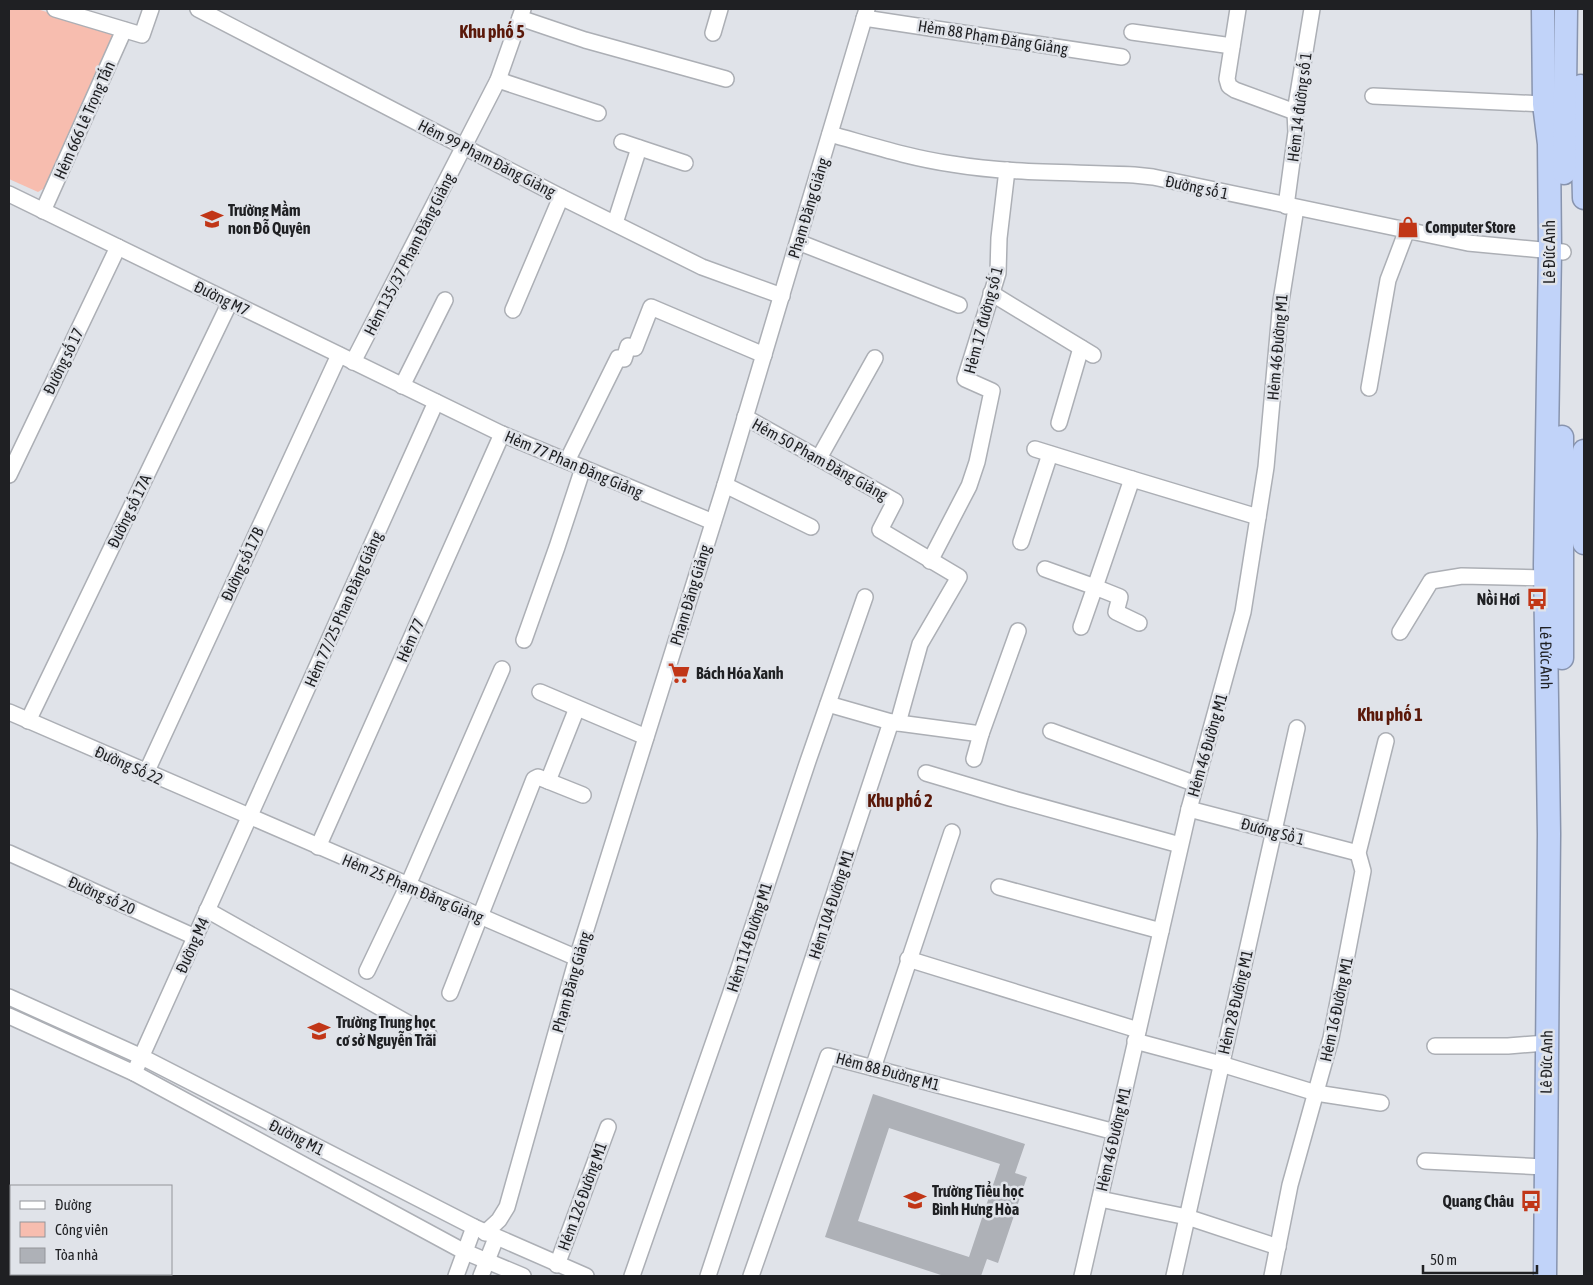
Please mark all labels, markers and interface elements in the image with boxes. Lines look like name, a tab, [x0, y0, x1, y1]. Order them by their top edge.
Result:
street label: Hẻm 88 Phạm Đăng Giảng	[917, 16, 1069, 59]
district label: Khu phố 5	[459, 21, 525, 42]
street label: Hẻm 14 đường số 1	[1282, 51, 1316, 163]
street label: Hẻm 666 Lê Trọng Tấn	[49, 58, 119, 182]
street label: Hẻm 99 Phạm Đăng Giảng	[415, 116, 559, 201]
street label: Phạm Đăng Giảng	[784, 155, 833, 261]
street label: Hẻm 135/37 Phạm Đăng Giảng	[360, 170, 459, 339]
street label: Đường số 1	[1164, 171, 1230, 203]
place label: Trường Mầm non Đỗ Quyên	[228, 200, 311, 237]
school or university icon: Trường Mầm non Đỗ Quyên	[199, 206, 225, 232]
shop icon: Computer Store	[1395, 214, 1421, 240]
place label: Computer Store	[1425, 218, 1516, 236]
street label: Lê Đức Anh	[1540, 220, 1558, 284]
street label: Hẻm 17 đường số 1	[959, 264, 1007, 376]
street label: Đường M7	[191, 277, 253, 320]
street label: Hẻm 46 Đường M1	[1263, 293, 1292, 401]
street label: Đường số 17	[38, 325, 88, 397]
street label: Hẻm 50 Phạm Đăng Giảng	[749, 414, 891, 505]
street label: Hẻm 77 Phan Đăng Giảng	[502, 427, 646, 502]
street label: Đường số 17A	[103, 471, 155, 551]
street label: Đường số 17B	[216, 524, 268, 604]
street label: Hẻm 77/25 Phan Đăng Giảng	[301, 528, 386, 690]
street label: Phạm Đăng Giảng	[666, 542, 715, 648]
bus stop icon: Nồi Hơi	[1524, 586, 1550, 612]
place label: Nồi Hơi	[1477, 589, 1520, 608]
street label: Hẻm 77	[393, 616, 427, 664]
street label: Lê Đức Anh	[1537, 626, 1556, 690]
supermarket icon: Bách Hóa Xanh	[666, 660, 692, 686]
place label: Bách Hóa Xanh	[696, 664, 784, 682]
street label: Hẻm 46 Đường M1	[1184, 691, 1231, 799]
district label: Khu phố 1	[1357, 704, 1423, 725]
street label: Đường Số 22	[92, 741, 166, 789]
district label: Khu phố 2	[867, 790, 933, 811]
street label: Đướng Sồ 1	[1239, 813, 1307, 849]
street label: Hẻm 104 Đường M1	[805, 847, 858, 961]
street label: Hẻm 25 Phạm Đăng Giảng	[339, 850, 486, 927]
street label: Đường số 20	[65, 871, 139, 919]
street label: Hẻm 114 Đường M1	[723, 880, 776, 994]
street label: Đường M4	[172, 914, 213, 976]
street label: Phạm Đăng Giảng	[548, 929, 595, 1035]
street label: Hẻm 28 Đường M1	[1214, 948, 1257, 1056]
street label: Hẻm 16 Đường M1	[1316, 955, 1357, 1063]
place label: Trường Trung học cơ sở Nguyễn Trãi	[336, 1013, 437, 1049]
school or university icon: Trường Trung học cơ sở Nguyễn Trãi	[306, 1018, 332, 1044]
street label: Lê Đức Anh	[1536, 1030, 1556, 1094]
street label: Hẻm 88 Đường M1	[834, 1048, 942, 1094]
street label: Hẻm 46 Đường M1	[1092, 1085, 1135, 1193]
street label: Đường M1	[266, 1116, 327, 1159]
street label: Hẻm 126 Đường M1	[554, 1139, 611, 1253]
place label: Trường Tiểu học Bình Hưng Hòa	[932, 1181, 1024, 1218]
legend	[10, 1185, 172, 1275]
school or university icon: Trường Tiểu học Bình Hưng Hòa	[902, 1187, 928, 1213]
bus stop icon: Quang Châu	[1518, 1188, 1544, 1214]
place label: Quang Châu	[1443, 1192, 1514, 1210]
text: Đường	[55, 1196, 92, 1213]
text: Công viên	[55, 1221, 108, 1238]
scale bar	[1423, 1242, 1537, 1274]
text: Tòa nhà	[55, 1246, 98, 1263]
text: 50 m	[1430, 1251, 1457, 1268]

